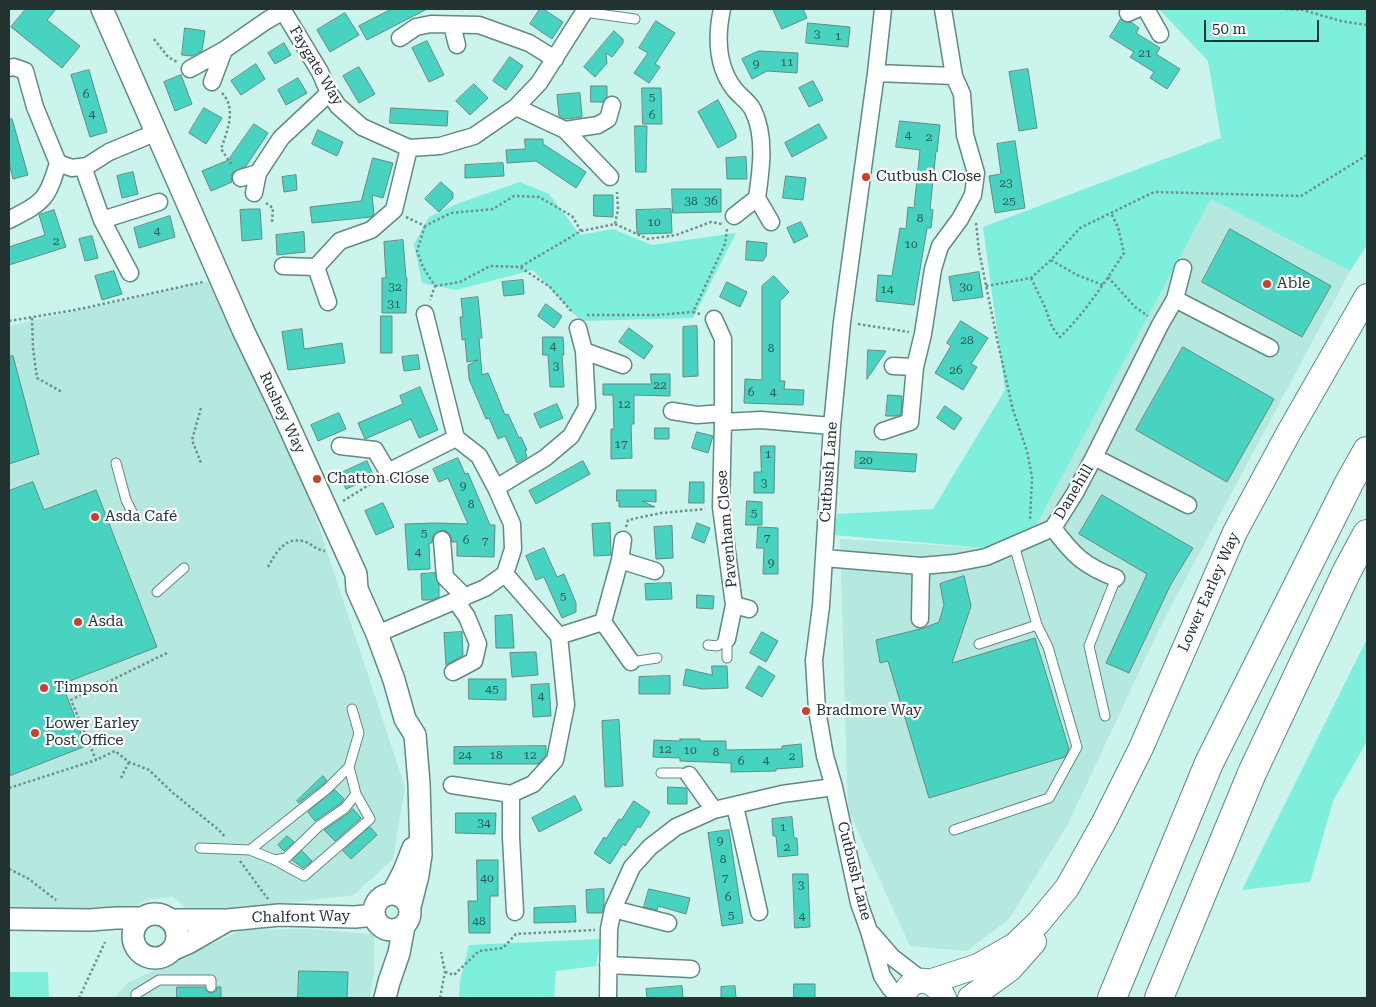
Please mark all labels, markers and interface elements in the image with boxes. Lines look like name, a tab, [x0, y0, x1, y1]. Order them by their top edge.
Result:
scale bar	[1206, 10, 1321, 42]
text: 50 m	[1212, 20, 1246, 38]
street label: Faygate Way	[285, 23, 347, 109]
house number: 3	[814, 27, 820, 41]
house number: 1	[835, 29, 841, 43]
house number: 21	[1138, 46, 1152, 60]
house number: 11	[780, 55, 794, 69]
house number: 9	[753, 57, 759, 71]
house number: 6	[83, 87, 89, 101]
house number: 5	[649, 90, 655, 104]
house number: 4	[89, 107, 95, 121]
house number: 6	[649, 108, 655, 122]
house number: 4	[905, 128, 911, 142]
house number: 2	[926, 130, 932, 144]
place label: Cutbush Close	[876, 168, 981, 186]
marker: Cutbush Close	[860, 171, 872, 183]
house number: 23	[999, 176, 1013, 190]
house number: 38	[684, 194, 698, 208]
house number: 36	[704, 194, 718, 208]
house number: 25	[1002, 194, 1016, 208]
house number: 8	[917, 211, 923, 225]
house number: 10	[647, 215, 661, 229]
house number: 4	[154, 224, 160, 238]
house number: 2	[53, 234, 59, 248]
house number: 10	[904, 237, 918, 251]
place label: Able	[1277, 275, 1310, 293]
marker: Able	[1261, 278, 1273, 290]
house number: 32	[388, 280, 402, 294]
house number: 30	[959, 280, 973, 294]
house number: 14	[880, 282, 894, 296]
house number: 31	[387, 297, 401, 311]
house number: 28	[960, 333, 974, 347]
house number: 4	[550, 339, 556, 353]
house number: 8	[768, 341, 774, 355]
house number: 3	[553, 359, 559, 373]
house number: 26	[949, 363, 963, 377]
street label: Rushey Way	[255, 369, 309, 457]
house number: 22	[653, 378, 667, 392]
house number: 6	[748, 385, 754, 399]
house number: 4	[770, 385, 776, 399]
house number: 12	[617, 397, 631, 411]
street label: Cutbush Lane	[817, 421, 841, 523]
house number: 17	[614, 437, 628, 451]
house number: 1	[765, 447, 771, 461]
house number: 20	[859, 453, 873, 467]
street label: Danehill	[1051, 461, 1097, 523]
street label: Pavenham Close	[713, 469, 741, 589]
place label: Chatton Close	[327, 470, 429, 488]
marker: Chatton Close	[311, 473, 323, 485]
house number: 3	[761, 476, 767, 490]
house number: 9	[460, 479, 466, 493]
house number: 8	[468, 497, 474, 511]
house number: 5	[751, 506, 757, 520]
place label: Asda Café	[105, 508, 177, 526]
marker: Asda Café	[89, 511, 101, 523]
house number: 5	[421, 526, 427, 540]
street label: Lower Earley Way	[1175, 529, 1243, 655]
house number: 7	[764, 531, 770, 545]
house number: 6	[463, 533, 469, 547]
house number: 7	[482, 534, 488, 548]
house number: 4	[415, 545, 421, 559]
house number: 9	[768, 556, 774, 570]
house number: 5	[560, 589, 566, 603]
place label: Asda	[88, 613, 123, 631]
marker: Asda	[72, 616, 84, 628]
place label: Timpson	[54, 679, 118, 697]
marker: Timpson	[38, 682, 50, 694]
house number: 45	[485, 682, 499, 696]
house number: 4	[538, 689, 544, 703]
place label: Bradmore Way	[816, 702, 922, 720]
marker: Bradmore Way	[800, 705, 812, 717]
place label: Lower Earley Post Office	[45, 715, 139, 750]
marker: Lower Earley Post Office	[29, 727, 41, 739]
house number: 12	[658, 742, 672, 756]
house number: 10	[683, 743, 697, 757]
house number: 8	[713, 745, 719, 759]
house number: 24	[458, 748, 472, 762]
house number: 18	[489, 748, 503, 762]
house number: 12	[523, 748, 537, 762]
house number: 2	[789, 749, 795, 763]
house number: 4	[763, 753, 769, 767]
house number: 6	[738, 754, 744, 768]
house number: 34	[477, 816, 491, 830]
house number: 1	[780, 820, 786, 834]
street label: Cutbush Lane	[833, 820, 875, 922]
house number: 9	[717, 834, 723, 848]
house number: 2	[784, 840, 790, 854]
house number: 8	[720, 852, 726, 866]
house number: 40	[480, 871, 494, 885]
house number: 7	[722, 871, 728, 885]
house number: 3	[798, 878, 804, 892]
house number: 6	[725, 890, 731, 904]
street label: Chalfont Way	[252, 907, 350, 927]
house number: 5	[728, 908, 734, 922]
house number: 4	[799, 909, 805, 923]
house number: 48	[472, 914, 486, 928]

